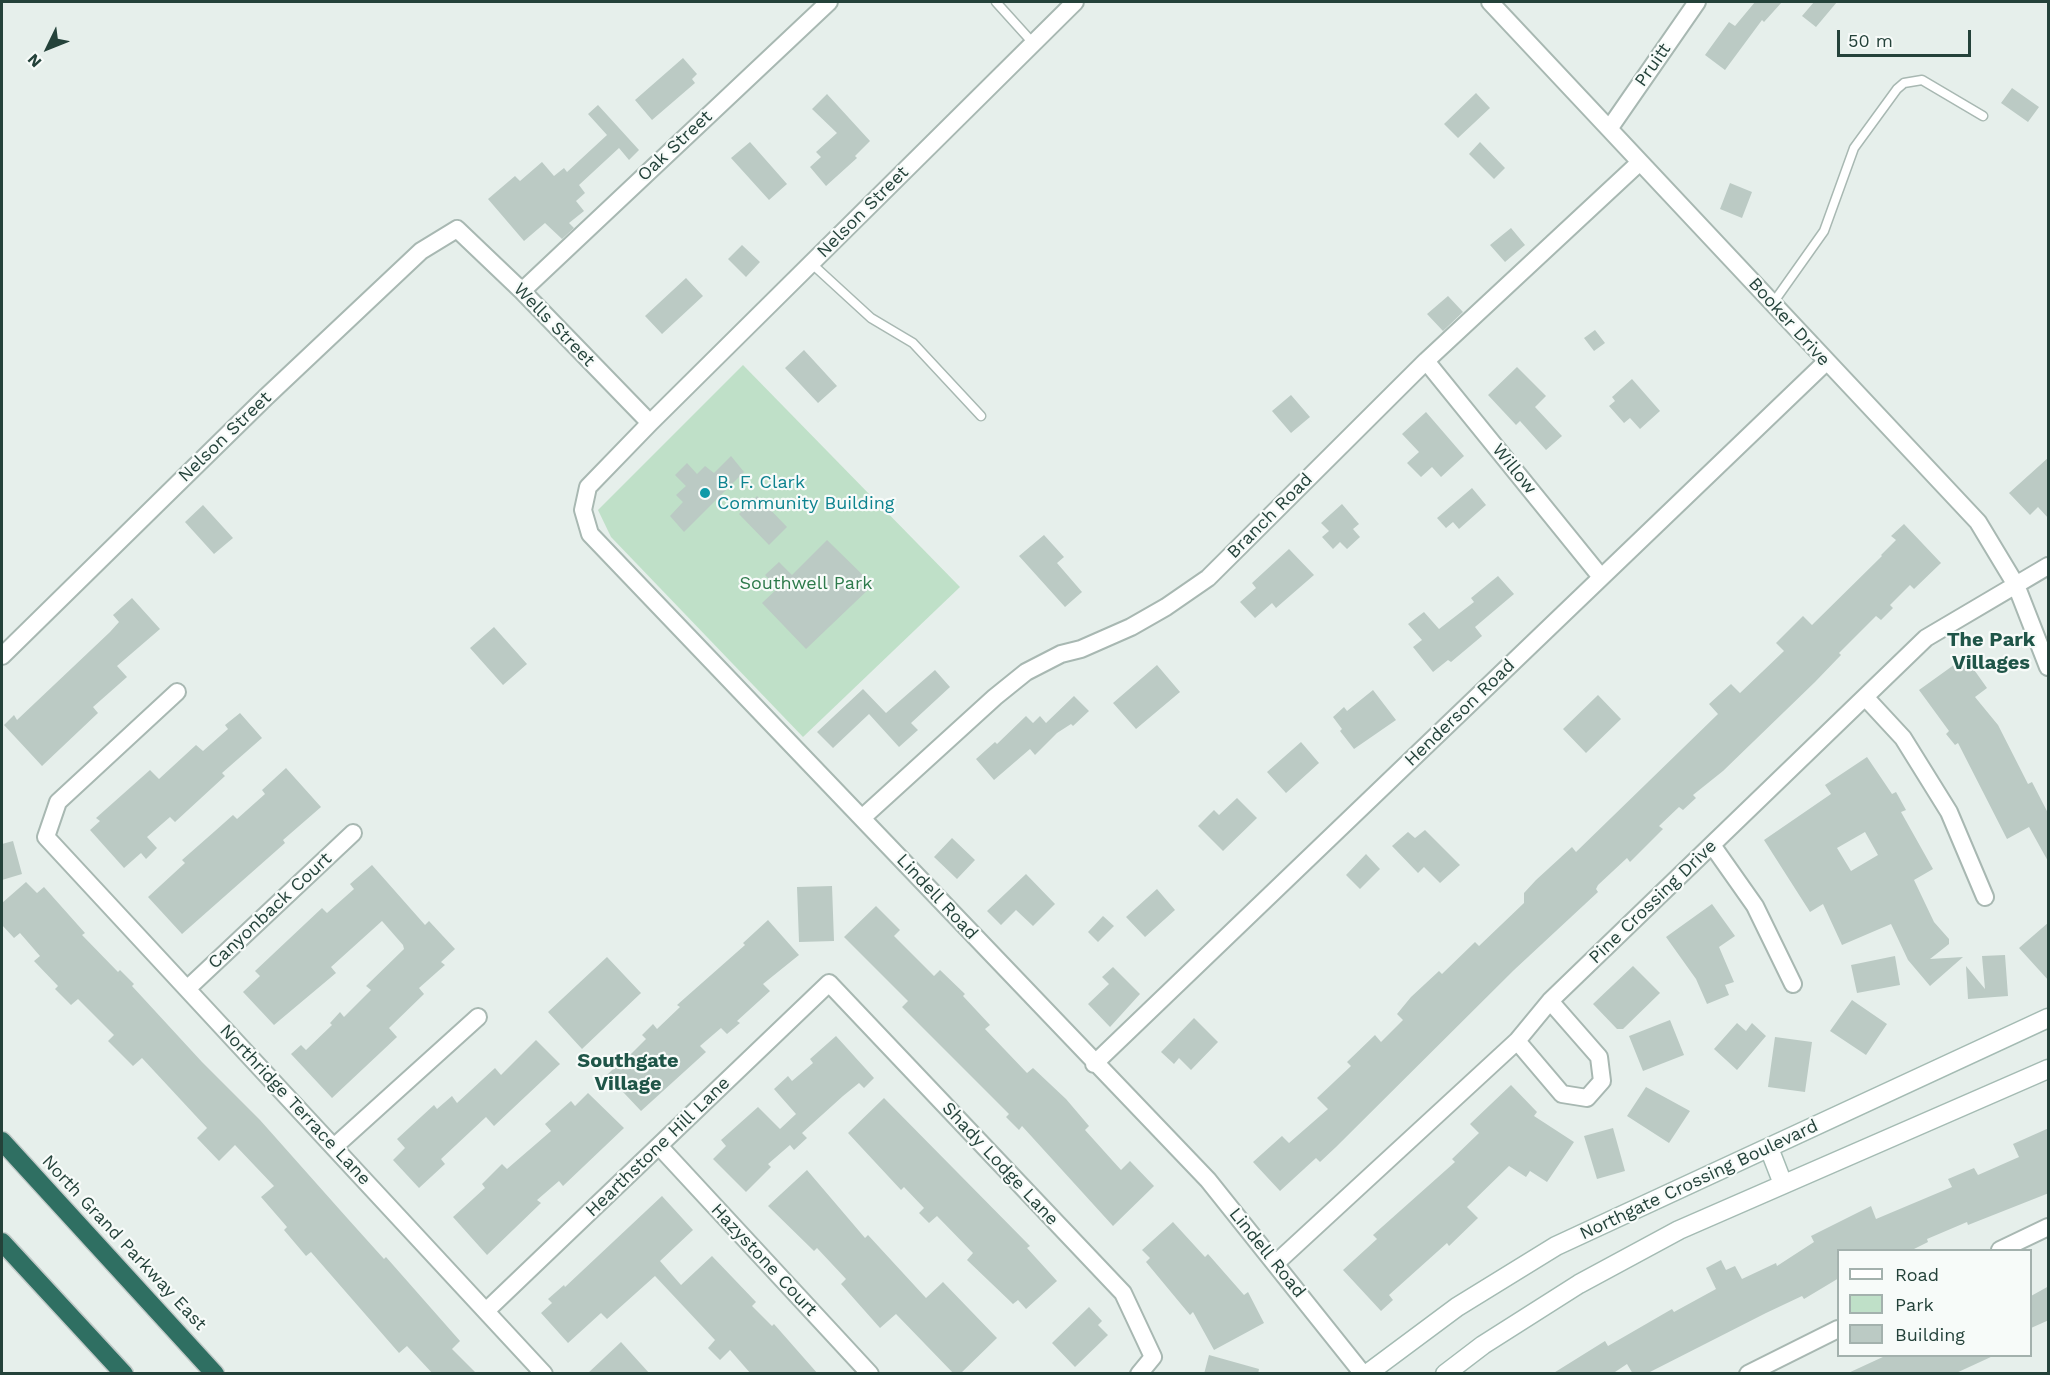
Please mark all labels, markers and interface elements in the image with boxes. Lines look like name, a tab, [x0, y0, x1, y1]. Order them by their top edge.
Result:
north arrow	[18, 18, 78, 78]
scale bar	[1840, 18, 1974, 56]
text: 50 m	[1848, 30, 1893, 51]
street label: Pruitt	[1630, 39, 1676, 91]
text: N	[23, 50, 45, 71]
street label: Oak Street	[633, 106, 717, 186]
street label: Nelson Street	[813, 162, 913, 262]
street label: Booker Drive	[1744, 273, 1834, 371]
street label: Wells Street	[509, 279, 599, 371]
street label: Nelson Street	[174, 387, 276, 487]
street label: Willow	[1487, 439, 1541, 499]
street label: Branch Road	[1223, 469, 1317, 563]
place label: B. F. Clark Community Building	[717, 472, 894, 514]
marker: B. F. Clark Community Building	[698, 486, 712, 500]
park label: Southwell Park	[739, 573, 873, 595]
district label: The Park Villages	[1947, 628, 2035, 675]
street label: Henderson Road	[1400, 655, 1520, 771]
street label: Pine Crossing Drive	[1585, 836, 1721, 968]
street label: Canyonback Court	[204, 848, 336, 974]
street label: Lindell Road	[892, 850, 982, 944]
street label: Northridge Terrace Lane	[215, 1020, 375, 1190]
district label: Southgate Village	[577, 1049, 679, 1096]
street label: Hearthstone Hill Lane	[581, 1072, 735, 1222]
street label: Shady Lodge Lane	[937, 1098, 1063, 1230]
street label: Northgate Crossing Boulevard	[1576, 1115, 1822, 1245]
street label: North Grand Parkway East	[37, 1151, 211, 1335]
street label: Hazystone Court	[706, 1199, 822, 1321]
street label: Lindell Road	[1224, 1204, 1310, 1302]
legend	[1837, 1249, 2032, 1357]
text: Road	[1895, 1264, 1939, 1285]
text: Park	[1895, 1294, 1934, 1315]
text: Building	[1895, 1324, 1965, 1345]

